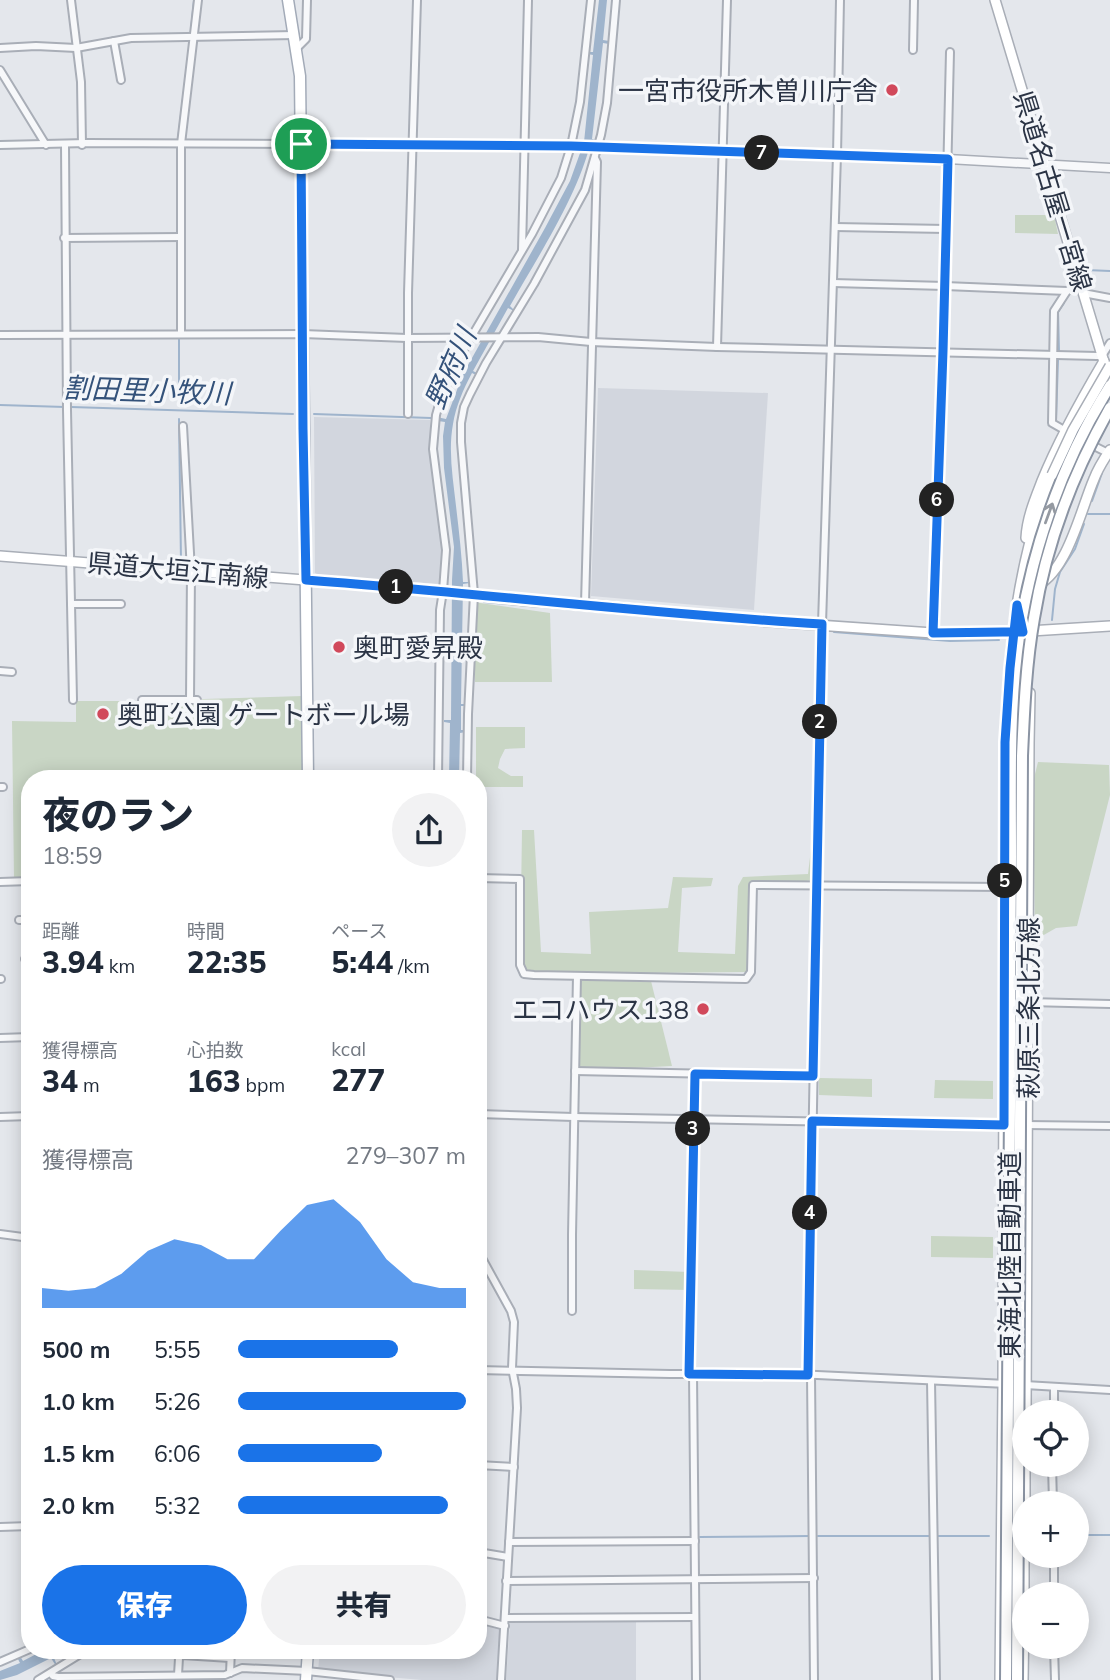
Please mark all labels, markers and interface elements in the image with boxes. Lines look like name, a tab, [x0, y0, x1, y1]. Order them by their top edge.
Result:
place label: 一宮市役所木曽川庁舎	[618, 74, 878, 107]
marker: 一宮市役所木曽川庁舎	[884, 82, 900, 98]
street label: 県道名古屋一宮線	[1007, 87, 1099, 295]
pin	[271, 114, 331, 174]
icon: arrive	[282, 125, 320, 163]
pin: 7	[744, 136, 780, 170]
text: 7	[756, 140, 767, 164]
water label: 野府川	[417, 320, 484, 413]
water label: 割田里小牧川	[62, 370, 235, 411]
pin: 6	[920, 482, 954, 518]
text: 6	[931, 487, 942, 511]
one-way arrow	[1044, 503, 1057, 525]
street label: 県道大垣江南線	[86, 546, 270, 594]
pin: 1	[378, 570, 414, 604]
text: 1	[390, 574, 401, 598]
place label: 奥町愛昇殿	[353, 631, 483, 664]
marker: 奥町愛昇殿	[331, 639, 347, 655]
place label: 奥町公園 ゲートボール場	[117, 698, 410, 731]
pin: 2	[802, 704, 838, 740]
marker: 奥町公園 ゲートボール場	[95, 706, 111, 722]
text: 2	[814, 709, 825, 733]
text: 夜のラン	[42, 791, 194, 839]
button: share	[392, 793, 466, 867]
text: 18:59	[42, 841, 102, 870]
pin: 5	[988, 864, 1023, 898]
text: 5	[999, 868, 1010, 892]
street label: 萩原三条北方線	[1012, 917, 1045, 1099]
text: 距離	[42, 919, 80, 943]
text: 時間	[187, 919, 225, 943]
text: ペース	[331, 919, 387, 943]
text: 3.94	[42, 943, 104, 981]
text: 22:35	[187, 943, 266, 981]
text: 5:44	[331, 943, 393, 981]
text: km	[104, 954, 135, 978]
text: /km	[393, 954, 430, 978]
place label: エコハウス138	[512, 993, 689, 1026]
marker: エコハウス138	[695, 1001, 711, 1017]
text: kcal	[331, 1037, 366, 1061]
text: 獲得標高	[42, 1038, 118, 1062]
text: 心拍数	[187, 1038, 244, 1062]
text: 277	[331, 1061, 385, 1099]
text: 34	[42, 1062, 78, 1100]
text: 163	[187, 1062, 241, 1100]
text: m	[78, 1073, 100, 1097]
text: bpm	[241, 1073, 285, 1097]
pin: 3	[676, 1112, 710, 1146]
text: 3	[687, 1116, 698, 1140]
text: 279–307 m	[345, 1141, 466, 1170]
text: 獲得標高	[42, 1145, 134, 1174]
street label: 東海北陸自動車道	[993, 1151, 1026, 1359]
pin: 4	[792, 1196, 828, 1230]
text: 4	[804, 1200, 815, 1224]
text: 500 m	[42, 1335, 110, 1364]
text: 5:55	[154, 1335, 201, 1364]
text: 1.0 km	[42, 1387, 115, 1416]
text: 5:26	[154, 1387, 201, 1416]
map controls	[1012, 1400, 1089, 1659]
button: locate	[1012, 1400, 1089, 1477]
text: 1.5 km	[42, 1439, 115, 1468]
text: 6:06	[154, 1439, 201, 1468]
text: 2.0 km	[42, 1491, 115, 1520]
text: 5:32	[154, 1491, 201, 1520]
button: +	[1012, 1491, 1089, 1568]
button: 保存	[42, 1565, 247, 1645]
button: 共有	[261, 1565, 466, 1645]
button: −	[1012, 1582, 1089, 1659]

